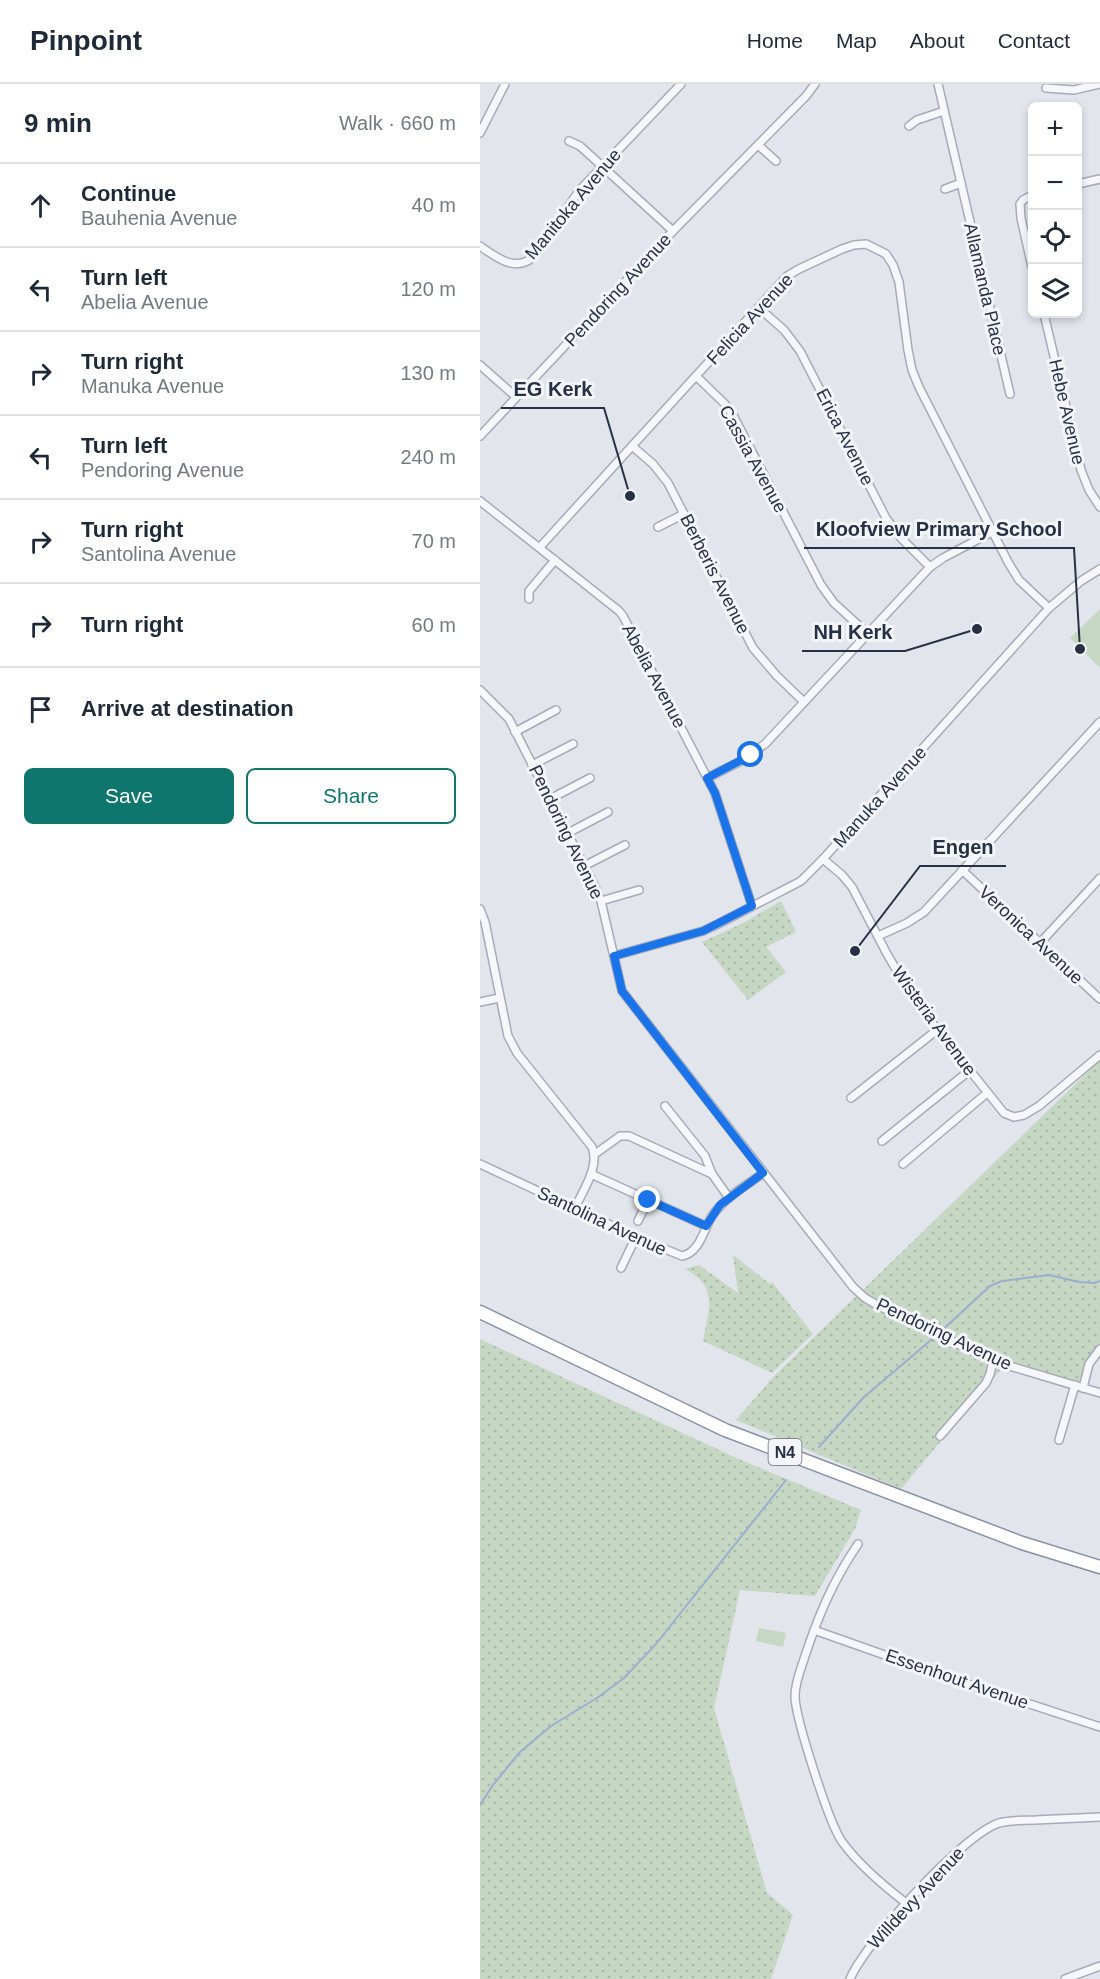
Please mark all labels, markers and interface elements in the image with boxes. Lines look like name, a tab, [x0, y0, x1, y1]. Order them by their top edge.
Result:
text: Pinpoint	[30, 25, 142, 56]
text: Home	[747, 29, 803, 52]
text: Map	[836, 29, 877, 52]
text: About	[910, 29, 965, 52]
text: Contact	[998, 29, 1070, 52]
map controls	[1028, 102, 1082, 318]
button: +	[1028, 102, 1082, 156]
text: 9 min	[24, 108, 92, 138]
text: Walk · 660 m	[339, 112, 456, 134]
street label: Manitoka Avenue	[521, 145, 625, 263]
button: −	[1028, 156, 1082, 210]
text: Continue	[81, 181, 176, 206]
icon: ahead	[24, 189, 57, 222]
text: 40 m	[412, 194, 456, 216]
text: Bauhenia Avenue	[81, 207, 237, 229]
button: locate	[1028, 210, 1082, 264]
street label: Allamanda Place	[960, 221, 1010, 357]
street label: Pendoring Avenue	[561, 229, 675, 351]
button: layers	[1028, 264, 1082, 318]
text: Turn left	[81, 265, 167, 290]
street label: Felicia Avenue	[703, 269, 797, 369]
icon: left	[24, 273, 57, 306]
text: 120 m	[400, 278, 456, 300]
text: Abelia Avenue	[81, 291, 209, 313]
text: Turn right	[81, 349, 183, 374]
icon: right	[24, 357, 57, 390]
street label: Hebe Avenue	[1045, 357, 1089, 467]
text: 130 m	[400, 362, 456, 384]
callout: EG Kerk	[501, 370, 604, 408]
text: Manuka Avenue	[81, 375, 224, 397]
text: EG Kerk	[514, 378, 593, 400]
street label: Erica Avenue	[812, 385, 878, 489]
street label: Cassia Avenue	[715, 402, 791, 516]
text: Turn left	[81, 433, 167, 458]
icon: left	[24, 441, 57, 474]
text: 240 m	[400, 446, 456, 468]
text: Pendoring Avenue	[81, 459, 244, 481]
callout: Kloofview Primary School	[804, 510, 1074, 548]
street label: Berberis Avenue	[676, 511, 754, 637]
text: Turn right	[81, 517, 183, 542]
text: Kloofview Primary School	[816, 518, 1062, 540]
icon: right	[24, 525, 57, 558]
text: 70 m	[412, 530, 456, 552]
text: Santolina Avenue	[81, 543, 236, 565]
icon: right	[24, 609, 57, 642]
text: Turn right	[81, 612, 183, 637]
callout: NH Kerk	[802, 613, 905, 651]
text: 60 m	[412, 614, 456, 636]
street label: Abelia Avenue	[618, 621, 690, 731]
text: NH Kerk	[814, 621, 893, 643]
icon: arrive	[24, 693, 57, 726]
text: Arrive at destination	[81, 696, 294, 721]
route start	[737, 741, 763, 767]
street label: Manuka Avenue	[829, 742, 931, 852]
street label: Pendoring Avenue	[525, 762, 607, 902]
button: Save	[24, 768, 234, 824]
button: Share	[246, 768, 456, 824]
callout: Engen	[920, 828, 1006, 866]
text: Engen	[932, 836, 994, 858]
street label: Veronica Avenue	[975, 882, 1087, 988]
street label: Wisteria Avenue	[888, 963, 980, 1079]
street label: Santolina Avenue	[534, 1182, 670, 1260]
route end	[634, 1186, 660, 1212]
street label: Pendoring Avenue	[873, 1294, 1015, 1374]
road number: N4	[768, 1439, 802, 1465]
street label: Essenhout Avenue	[883, 1645, 1031, 1713]
street label: Willdevy Avenue	[864, 1843, 968, 1953]

